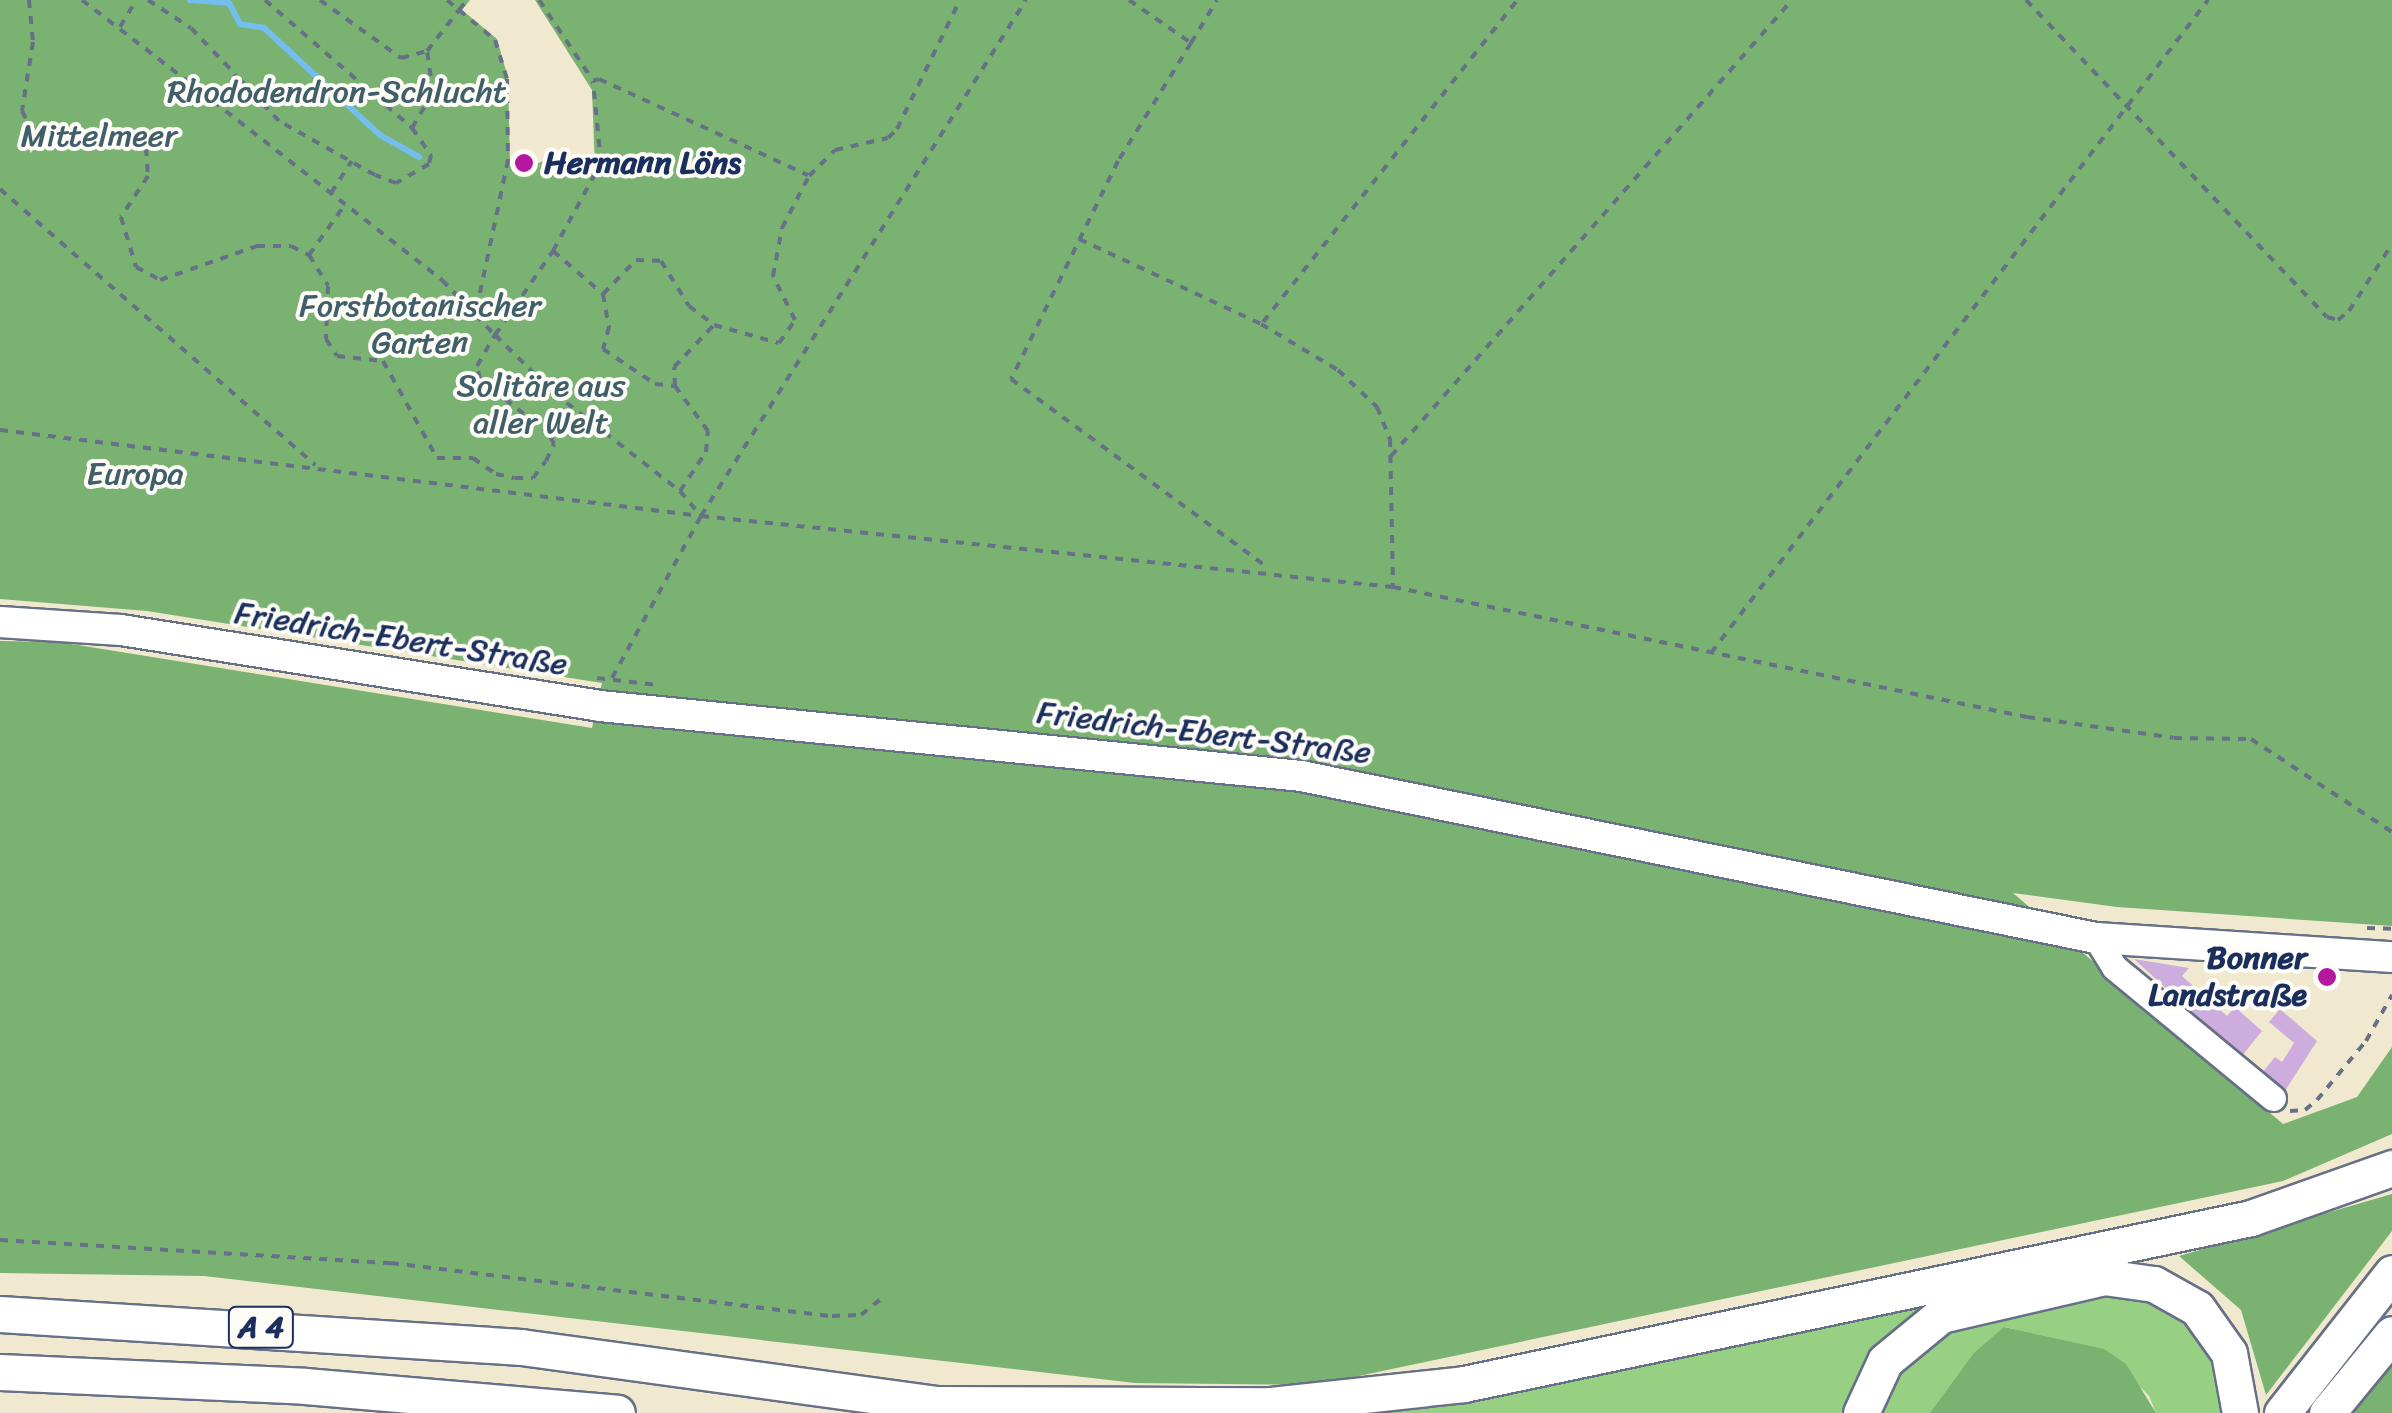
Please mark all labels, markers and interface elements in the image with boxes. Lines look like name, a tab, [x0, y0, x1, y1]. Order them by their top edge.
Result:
park label: Rhododendron-Schlucht	[167, 73, 507, 111]
park label: Mittelmeer	[21, 117, 177, 155]
place label: Hermann Löns	[544, 144, 743, 182]
marker: Hermann Löns	[513, 152, 535, 174]
park label: Forstbotanischer Garten	[299, 288, 541, 363]
park label: Solitäre aus aller Welt	[456, 368, 626, 443]
park label: Europa	[86, 455, 184, 493]
street label: Friedrich-Ebert-Straße	[232, 594, 570, 684]
street label: Friedrich-Ebert-Straße	[1035, 693, 1373, 773]
place label: Bonner Landstraße	[2148, 940, 2307, 1015]
marker: Bonner Landstraße	[2316, 966, 2338, 988]
road number: A 4	[226, 1302, 296, 1352]

